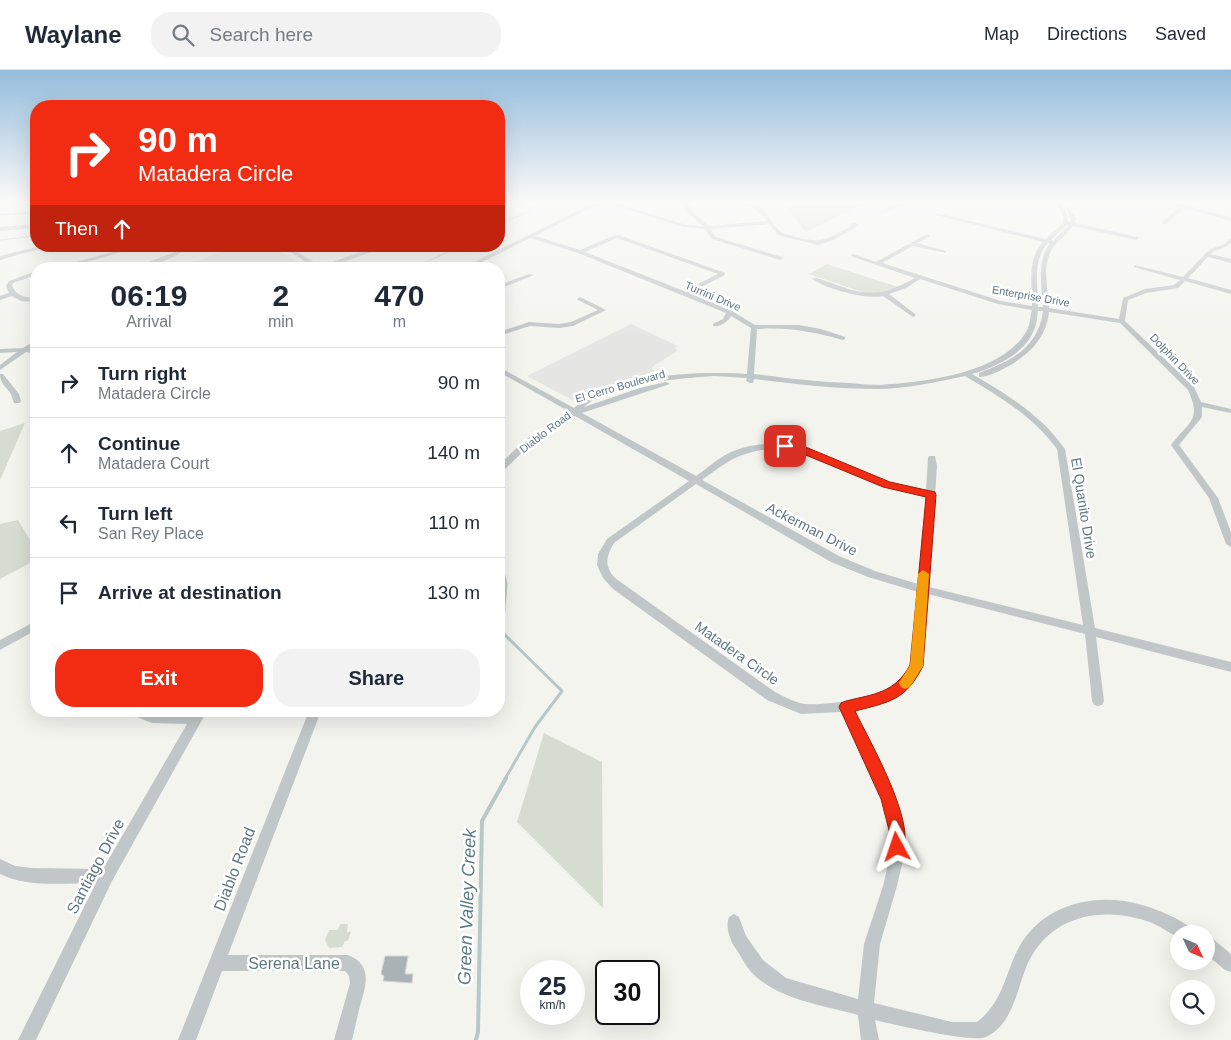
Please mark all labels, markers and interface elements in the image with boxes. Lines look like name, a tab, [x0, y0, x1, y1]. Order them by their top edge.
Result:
search box	[151, 12, 501, 57]
text: Waylane	[25, 21, 121, 48]
icon: search	[169, 21, 197, 49]
text: Search here	[209, 24, 313, 45]
text: Map	[984, 24, 1019, 44]
text: Directions	[1047, 24, 1127, 44]
text: Saved	[1155, 24, 1206, 44]
icon: right	[55, 120, 120, 185]
text: 90 m	[138, 120, 218, 159]
text: Matadera Circle	[138, 161, 293, 186]
icon: ahead	[108, 215, 136, 243]
text: Then	[55, 218, 98, 239]
text: 06:19	[111, 279, 187, 312]
text: 2	[272, 279, 289, 312]
text: 470	[374, 279, 424, 312]
street label: Turrini Drive	[683, 279, 743, 313]
street label: Enterprise Drive	[991, 283, 1071, 309]
text: Arrival	[126, 313, 172, 330]
text: min	[268, 313, 294, 330]
text: m	[393, 313, 406, 330]
street label: Dolphin Drive	[1148, 331, 1202, 387]
text: Turn right	[98, 363, 186, 384]
street label: El Cerro Boulevard	[574, 367, 666, 405]
icon: right	[55, 369, 83, 397]
text: 90 m	[438, 372, 480, 393]
text: Matadera Circle	[98, 385, 211, 402]
street label: Diablo Road	[517, 409, 573, 455]
pin	[764, 425, 806, 467]
icon: arrive	[771, 432, 799, 460]
text: Continue	[98, 433, 180, 454]
icon: ahead	[55, 439, 83, 467]
text: 140 m	[427, 442, 480, 463]
text: Matadera Court	[98, 455, 209, 472]
street label: El Quanito Drive	[1068, 456, 1100, 560]
street label: Ackerman Drive	[764, 499, 860, 559]
text: Turn left	[98, 503, 173, 524]
icon: left	[55, 509, 83, 537]
text: 110 m	[429, 512, 480, 533]
text: San Rey Place	[98, 525, 204, 542]
icon: arrive	[55, 579, 83, 607]
text: Arrive at destination	[98, 582, 282, 603]
text: 130 m	[427, 582, 480, 603]
street label: Matadera Circle	[692, 618, 782, 688]
button: Exit	[55, 649, 263, 707]
button: Share	[273, 649, 480, 707]
street label: Santiago Drive	[63, 816, 128, 917]
position arrow	[870, 820, 922, 872]
street label: Diablo Road	[211, 825, 258, 913]
water label: Green Valley Creek	[454, 828, 480, 986]
north arrow	[1170, 925, 1215, 970]
map controls	[1170, 925, 1215, 1025]
street label: Serena Lane	[248, 955, 340, 972]
speed limit sign: 30	[595, 960, 660, 1025]
text: 25	[539, 972, 566, 1000]
button: search	[1170, 980, 1215, 1025]
text: km/h	[539, 998, 566, 1012]

